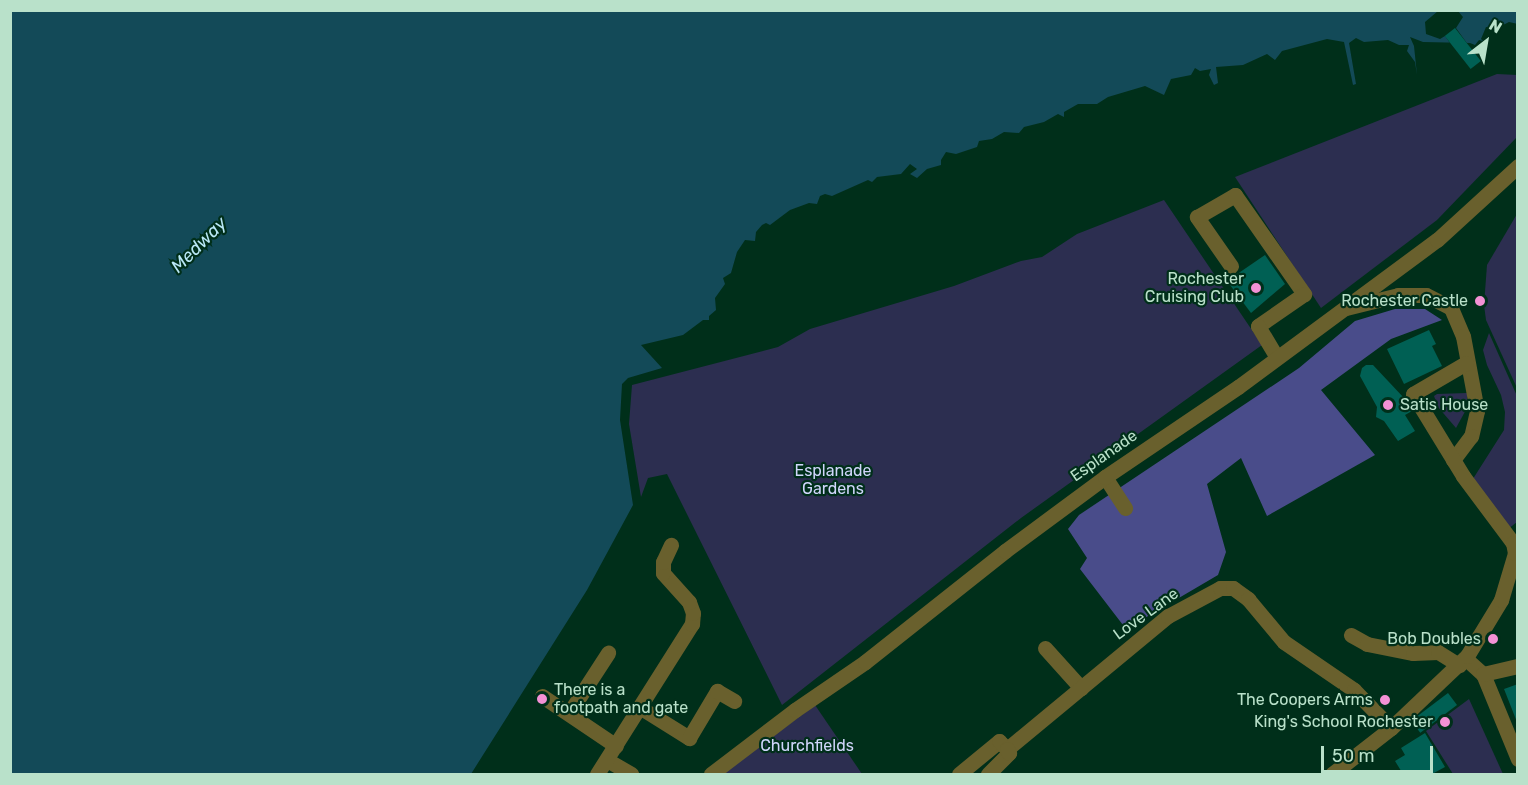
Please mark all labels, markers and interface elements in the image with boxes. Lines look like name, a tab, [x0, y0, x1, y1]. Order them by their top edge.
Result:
north arrow	[1456, 12, 1516, 72]
text: N	[1486, 15, 1505, 37]
water label: Medway	[167, 213, 231, 277]
place label: Rochester Cruising Club	[1145, 269, 1244, 307]
marker: Rochester Cruising Club	[1249, 281, 1263, 295]
place label: Rochester Castle	[1341, 291, 1468, 311]
marker: Rochester Castle	[1473, 294, 1487, 308]
place label: Satis House	[1400, 395, 1488, 415]
marker: Satis House	[1381, 398, 1395, 412]
street label: Esplanade	[1067, 426, 1141, 486]
park label: Esplanade Gardens	[794, 461, 872, 499]
street label: Love Lane	[1110, 584, 1182, 644]
place label: Bob Doubles	[1387, 629, 1481, 649]
marker: Bob Doubles	[1486, 632, 1500, 646]
place label: There is a footpath and gate	[554, 680, 688, 718]
place label: The Coopers Arms	[1237, 690, 1373, 710]
marker: There is a footpath and gate	[535, 692, 549, 706]
marker: The Coopers Arms	[1378, 693, 1392, 707]
place label: King's School Rochester	[1254, 712, 1433, 732]
marker: King's School Rochester	[1438, 715, 1452, 729]
scale bar	[1324, 734, 1436, 772]
park label: Churchfields	[760, 736, 854, 756]
text: 50 m	[1332, 745, 1375, 767]

